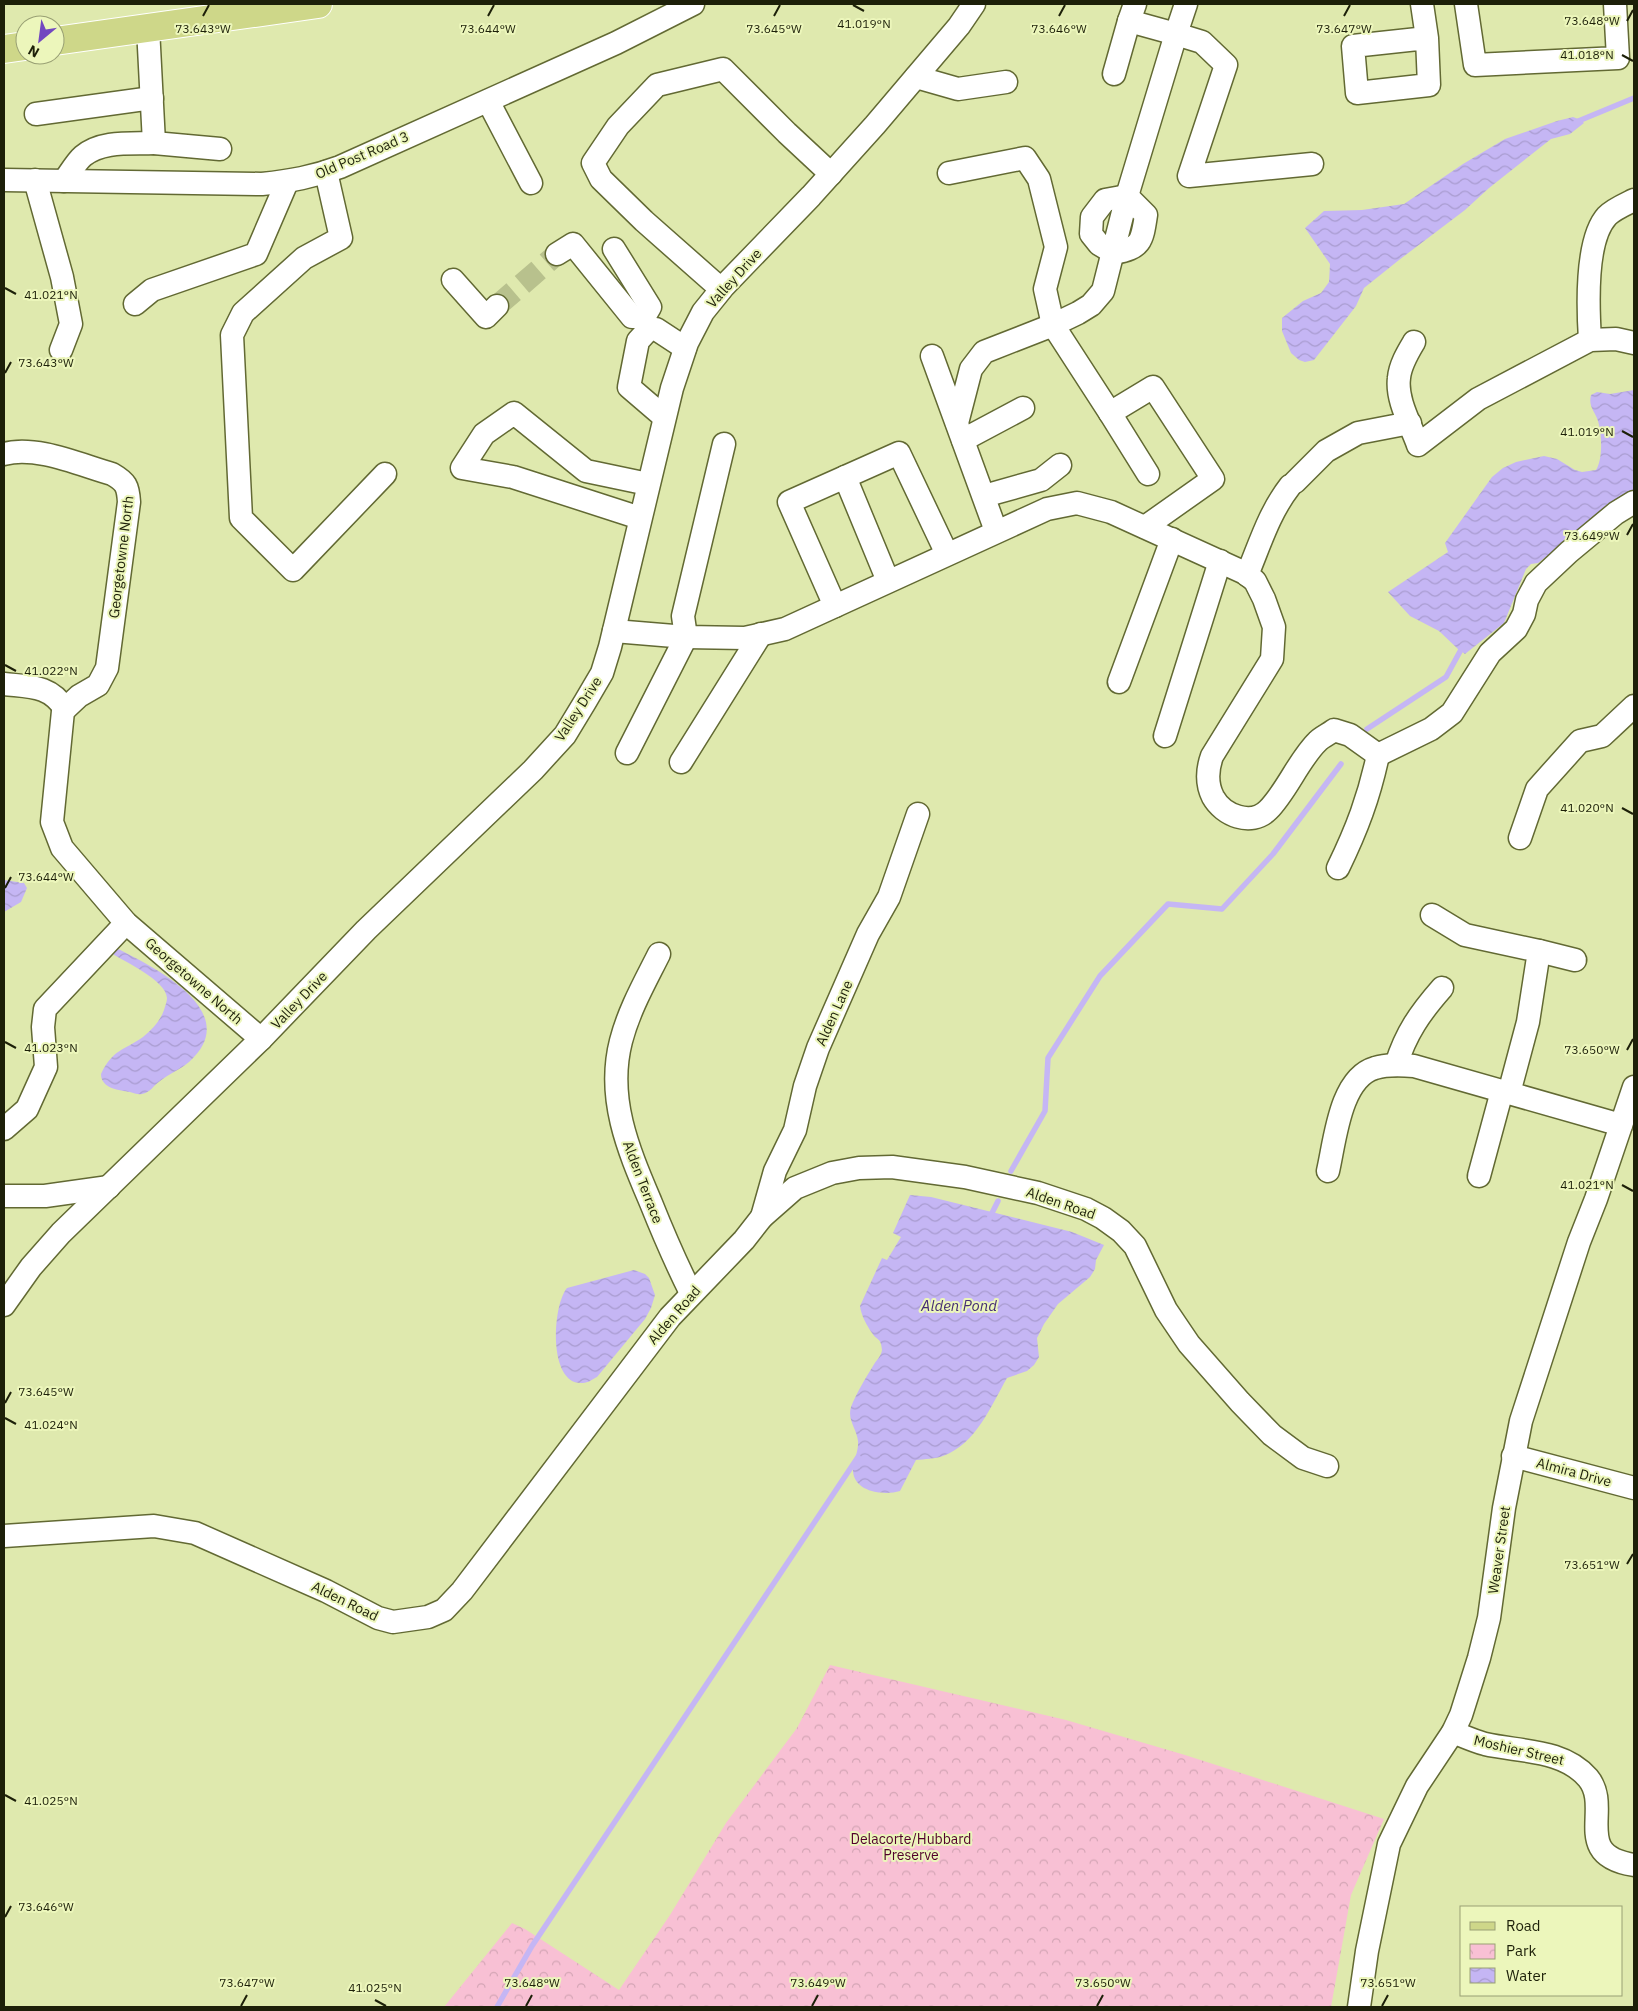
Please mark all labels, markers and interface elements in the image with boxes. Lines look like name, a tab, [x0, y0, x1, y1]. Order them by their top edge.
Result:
text: 73.648°W	[1564, 13, 1620, 28]
north arrow	[15, 15, 65, 65]
text: 41.019°N	[837, 16, 891, 31]
text: 73.643°W	[175, 21, 231, 36]
text: 73.644°W	[460, 21, 516, 36]
text: 73.645°W	[746, 21, 802, 36]
text: 73.646°W	[1031, 21, 1087, 36]
text: 73.647°W	[1316, 21, 1372, 36]
text: N	[25, 41, 42, 62]
text: 41.018°N	[1560, 47, 1614, 62]
street label: Old Post Road 3	[312, 127, 412, 183]
street label: Valley Drive	[703, 244, 765, 311]
text: 41.021°N	[24, 287, 78, 302]
text: 73.643°W	[18, 355, 74, 370]
text: 41.019°N	[1560, 424, 1614, 439]
street label: Georgetowne North	[105, 495, 137, 619]
text: 73.649°W	[1564, 528, 1620, 543]
text: 41.022°N	[24, 663, 78, 678]
street label: Valley Drive	[550, 673, 606, 745]
text: 41.020°N	[1560, 800, 1614, 815]
text: 73.644°W	[18, 869, 74, 884]
street label: Georgetowne North	[142, 934, 246, 1028]
street label: Valley Drive	[267, 967, 331, 1033]
street label: Alden Lane	[812, 977, 857, 1049]
text: 41.023°N	[24, 1040, 78, 1055]
text: 73.650°W	[1564, 1042, 1620, 1057]
street label: Alden Terrace	[619, 1138, 667, 1226]
text: 41.021°N	[1560, 1177, 1614, 1192]
street label: Alden Road	[1024, 1183, 1098, 1223]
street label: Alden Road	[644, 1282, 704, 1348]
water label: Alden Pond	[920, 1296, 997, 1315]
text: 73.645°W	[18, 1384, 74, 1399]
text: 41.024°N	[24, 1417, 78, 1432]
street label: Almira Drive	[1535, 1453, 1614, 1491]
street label: Weaver Street	[1484, 1505, 1514, 1595]
text: 73.651°W	[1564, 1557, 1620, 1572]
street label: Alden Road	[309, 1577, 381, 1625]
street label: Moshier Street	[1472, 1731, 1566, 1769]
text: 41.025°N	[24, 1793, 78, 1808]
park label: Delacorte/Hubbard Preserve	[850, 1830, 972, 1864]
text: 73.646°W	[18, 1899, 74, 1914]
legend	[1460, 1906, 1623, 1996]
text: Road	[1506, 1916, 1541, 1935]
text: Park	[1506, 1941, 1536, 1960]
text: Water	[1506, 1966, 1547, 1985]
text: 73.647°W	[219, 1975, 275, 1990]
text: 73.648°W	[504, 1975, 560, 1990]
text: 73.649°W	[790, 1975, 846, 1990]
text: 73.650°W	[1075, 1975, 1131, 1990]
text: 73.651°W	[1360, 1975, 1416, 1990]
text: 41.025°N	[348, 1980, 402, 1995]

